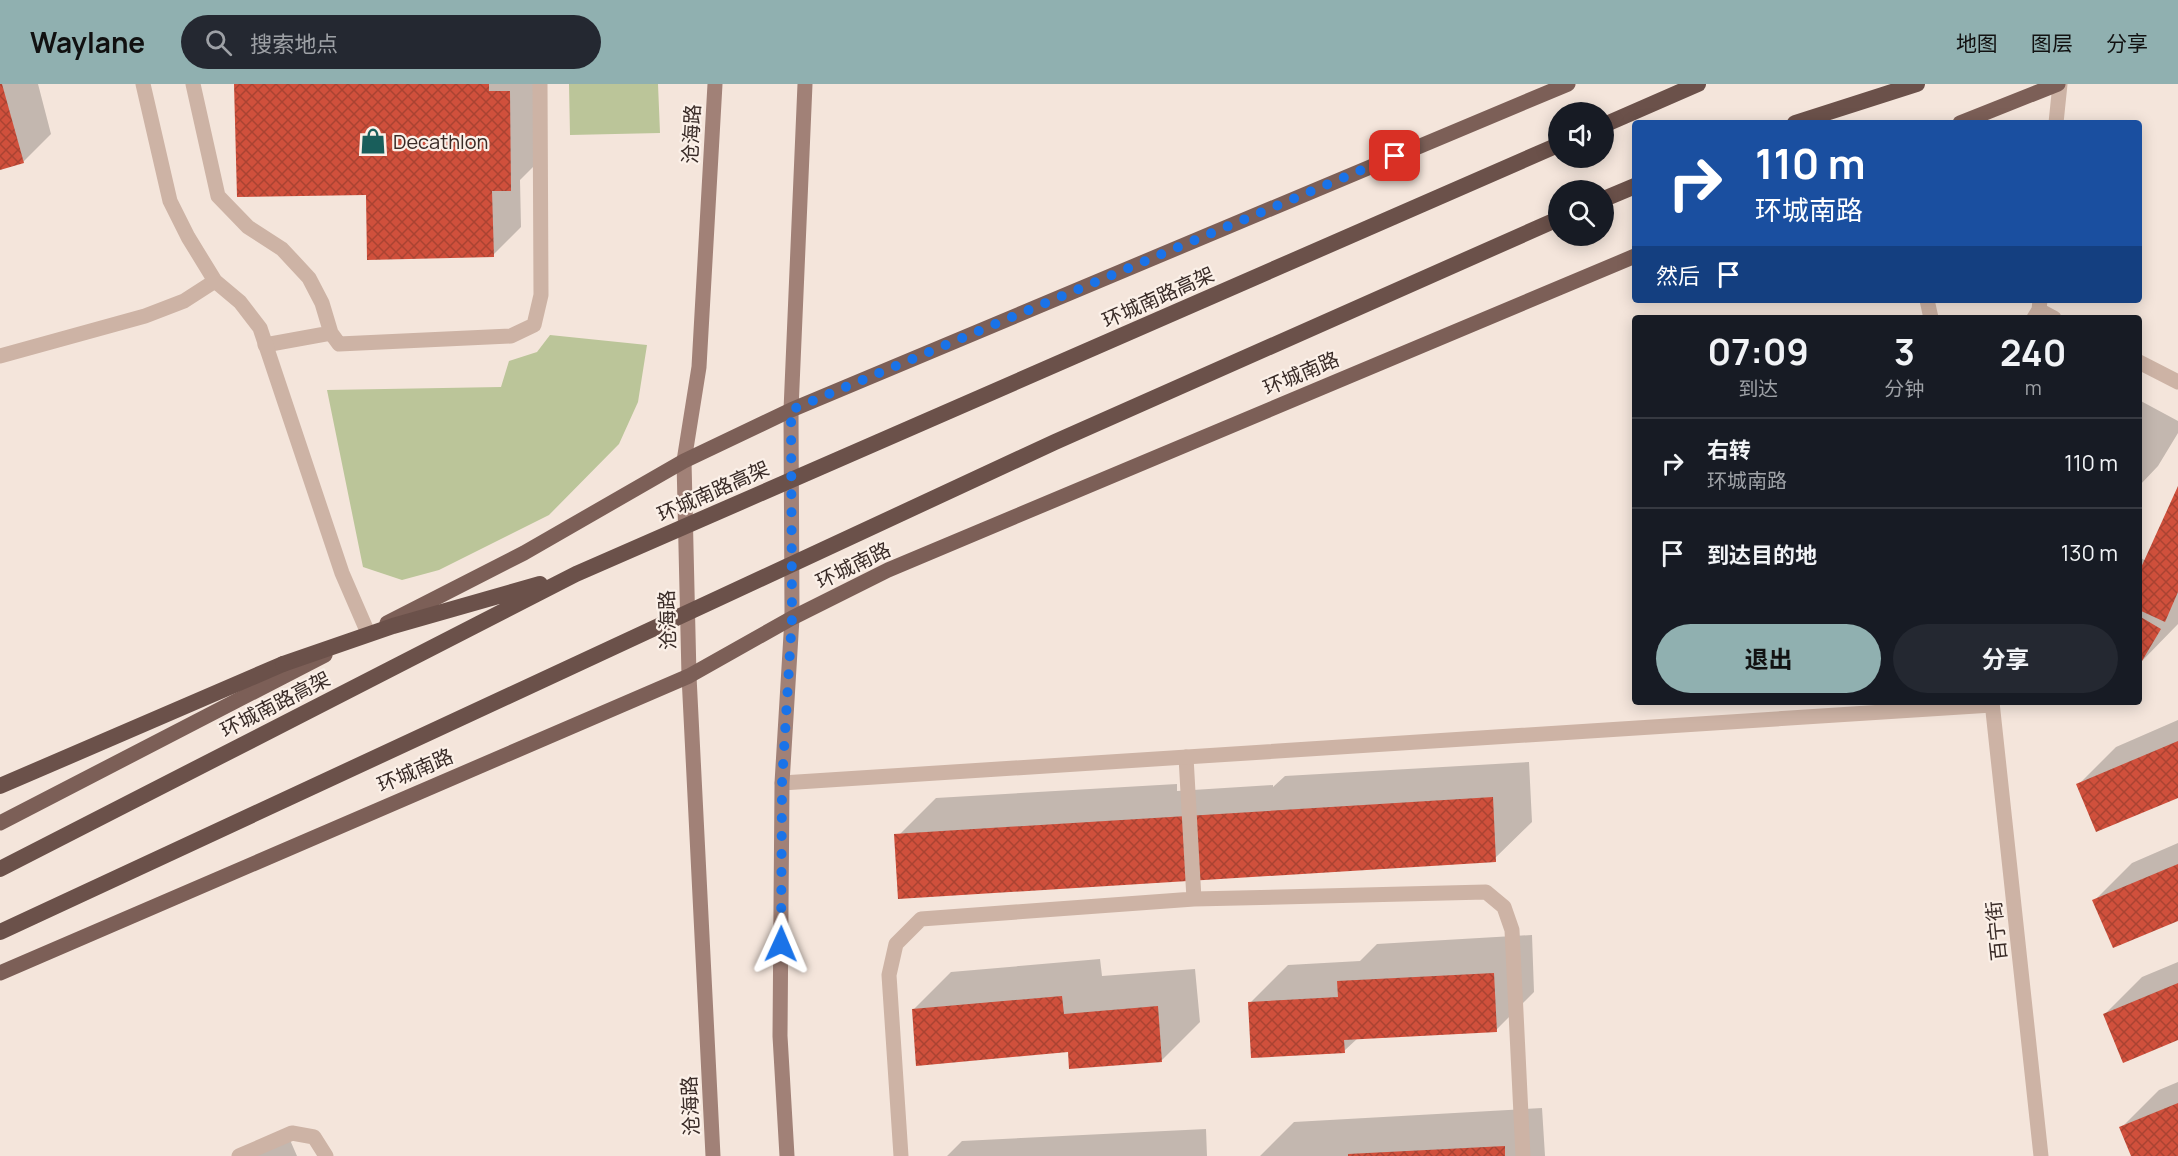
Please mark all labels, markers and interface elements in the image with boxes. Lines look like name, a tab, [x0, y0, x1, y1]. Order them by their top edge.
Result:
search box	[181, 15, 601, 69]
text: Waylane	[30, 23, 145, 61]
icon: search	[202, 26, 235, 59]
text: 搜索地点	[250, 29, 338, 59]
text: 地图	[1956, 29, 1998, 57]
text: 图层	[2031, 29, 2073, 57]
text: 分享	[2106, 29, 2148, 57]
map controls	[1548, 102, 1614, 246]
button: sound	[1548, 102, 1614, 168]
street label: 沧海路	[676, 103, 706, 165]
shop icon: Decathlon	[358, 126, 388, 156]
place label: Decathlon	[393, 128, 489, 155]
pin	[1369, 130, 1420, 181]
text: 110 m	[1755, 134, 1866, 192]
icon: arrive	[1378, 139, 1411, 172]
icon: right	[1656, 144, 1734, 222]
button: search	[1548, 180, 1614, 246]
text: 环城南路	[1755, 191, 1863, 228]
icon: arrive	[1712, 258, 1745, 291]
street label: 环城南路高架	[1098, 260, 1218, 334]
text: 然后	[1656, 261, 1700, 291]
text: 07:09	[1708, 327, 1809, 376]
text: 3	[1894, 327, 1915, 376]
text: 240	[2000, 328, 2066, 377]
street label: 环城南路	[1259, 345, 1343, 401]
text: m	[2025, 374, 2042, 401]
text: 到达	[1738, 375, 1778, 402]
text: 分钟	[1884, 375, 1924, 402]
text: 右转	[1707, 435, 1751, 465]
icon: right	[1656, 447, 1689, 480]
text: 110 m	[2064, 448, 2118, 478]
street label: 环城南路高架	[653, 454, 773, 528]
text: 环城南路	[1707, 467, 1787, 494]
street label: 环城南路	[811, 535, 895, 595]
icon: arrive	[1656, 537, 1689, 570]
text: 130 m	[2061, 538, 2118, 568]
text: 到达目的地	[1707, 540, 1817, 570]
street label: 沧海路	[652, 590, 682, 650]
button: 退出	[1656, 624, 1881, 693]
button: 分享	[1893, 624, 2118, 693]
street label: 环城南路高架	[215, 665, 335, 743]
street label: 环城南路	[373, 742, 457, 798]
street label: 百宁街	[1979, 900, 2013, 962]
position arrow	[749, 912, 813, 976]
street label: 沧海路	[675, 1075, 705, 1137]

